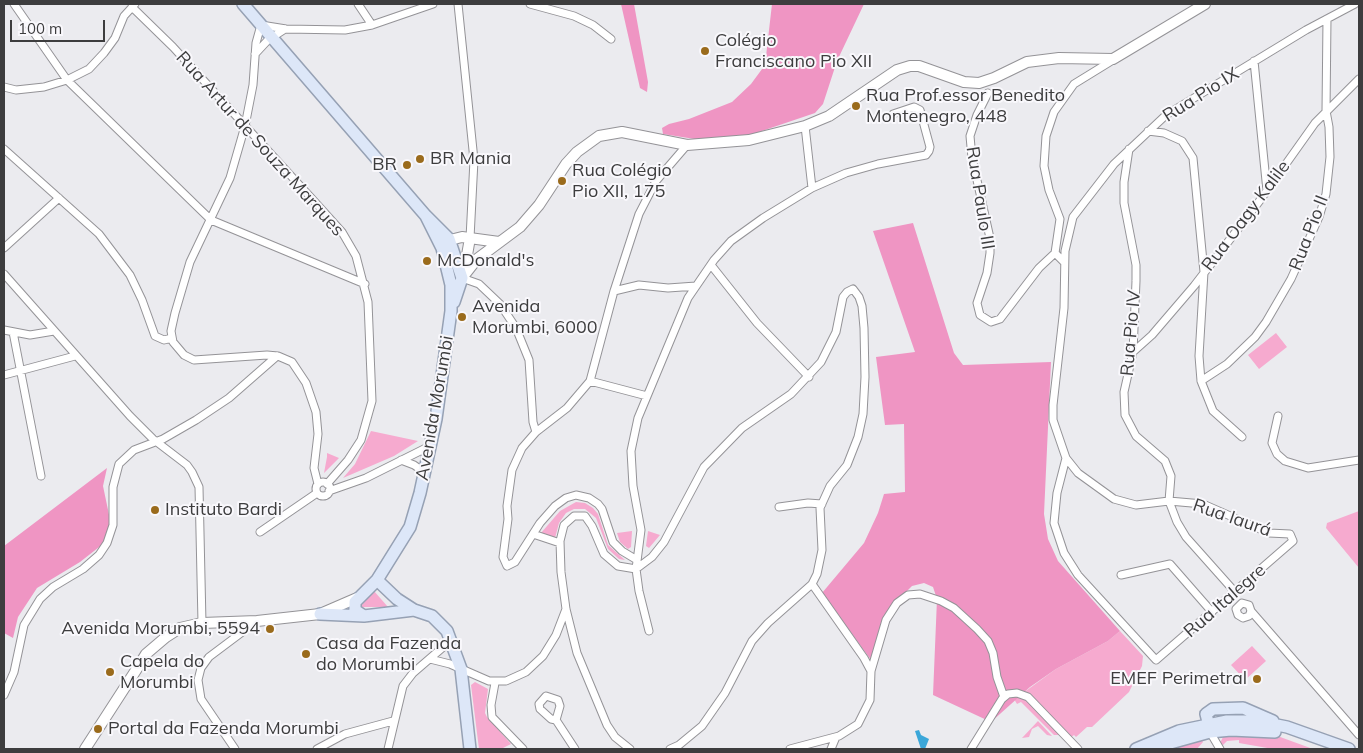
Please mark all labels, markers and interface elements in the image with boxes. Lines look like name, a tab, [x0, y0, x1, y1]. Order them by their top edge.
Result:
scale bar	[12, 10, 108, 42]
text: 100 m	[18, 19, 62, 38]
place label: Colégio Franciscano Pio XII	[715, 30, 872, 72]
marker: Colégio Franciscano Pio XII	[699, 45, 711, 57]
street label: Rua Artur de Souza Marques	[171, 47, 349, 241]
street label: Rua Pio IX	[1159, 63, 1243, 127]
place label: Rua Prof.essor Benedito Montenegro, 448	[866, 85, 1065, 128]
marker: Rua Prof.essor Benedito Montenegro, 448	[850, 100, 862, 112]
street label: Rua Paulo III	[961, 145, 999, 251]
place label: BR Mania	[430, 148, 511, 170]
marker: BR Mania	[414, 153, 426, 165]
place label: BR	[372, 154, 397, 176]
street label: Rua Oagy Kalile	[1197, 156, 1295, 276]
marker: BR	[401, 159, 413, 171]
place label: Rua Colégio Pio XII, 175	[572, 160, 672, 202]
marker: Rua Colégio Pio XII, 175	[556, 175, 568, 187]
street label: Rua Pio II	[1285, 192, 1333, 274]
place label: McDonald's	[437, 250, 534, 272]
marker: McDonald's	[421, 255, 433, 267]
street label: Rua Pio IV	[1116, 289, 1146, 377]
place label: Avenida Morumbi, 6000	[472, 296, 598, 338]
marker: Avenida Morumbi, 6000	[456, 311, 468, 323]
street label: Avenida Morumbi	[412, 334, 458, 482]
street label: Rua Iaurá	[1190, 495, 1274, 541]
place label: Instituto Bardi	[165, 499, 282, 521]
marker: Instituto Bardi	[149, 504, 161, 516]
street label: Rua Italegre	[1180, 560, 1270, 642]
place label: Avenida Morumbi, 5594	[61, 618, 260, 640]
marker: Avenida Morumbi, 5594	[264, 623, 276, 635]
place label: Casa da Fazenda do Morumbi	[316, 633, 461, 676]
marker: Casa da Fazenda do Morumbi	[300, 648, 312, 660]
place label: Capela do Morumbi	[120, 651, 204, 694]
marker: Capela do Morumbi	[104, 666, 116, 678]
place label: EMEF Perimetral	[1110, 668, 1247, 690]
marker: EMEF Perimetral	[1251, 673, 1263, 685]
place label: Portal da Fazenda Morumbi	[108, 718, 339, 740]
marker: Portal da Fazenda Morumbi	[92, 723, 104, 735]

